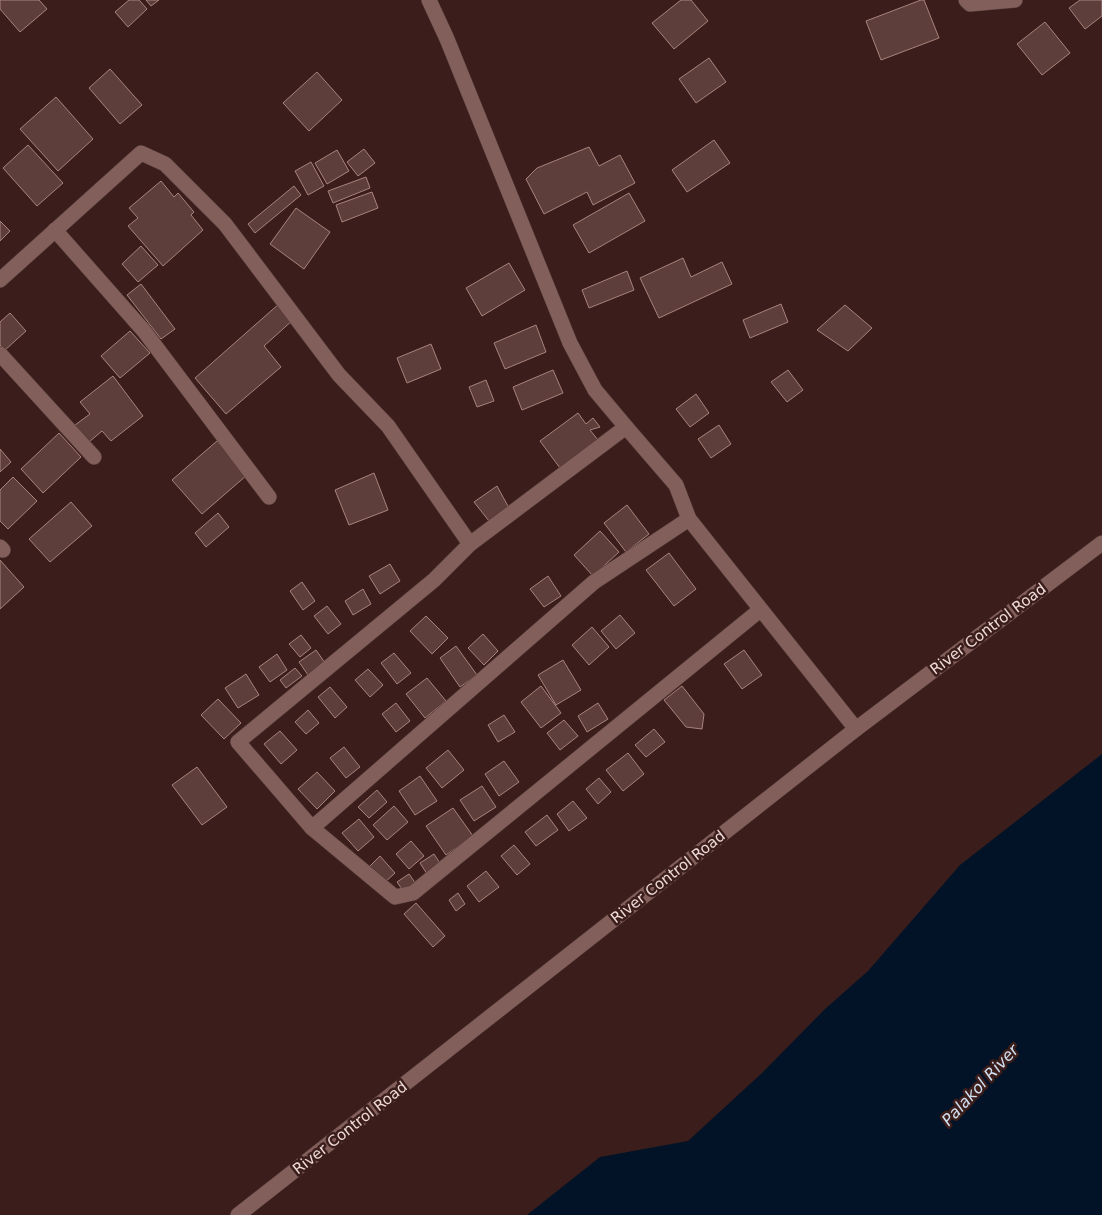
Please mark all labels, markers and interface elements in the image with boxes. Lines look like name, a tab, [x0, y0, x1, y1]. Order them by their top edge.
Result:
street label: River Control Road	[927, 580, 1049, 678]
street label: River Control Road	[607, 827, 729, 927]
water label: Palakol River	[938, 1040, 1023, 1129]
street label: River Control Road	[289, 1078, 411, 1178]

